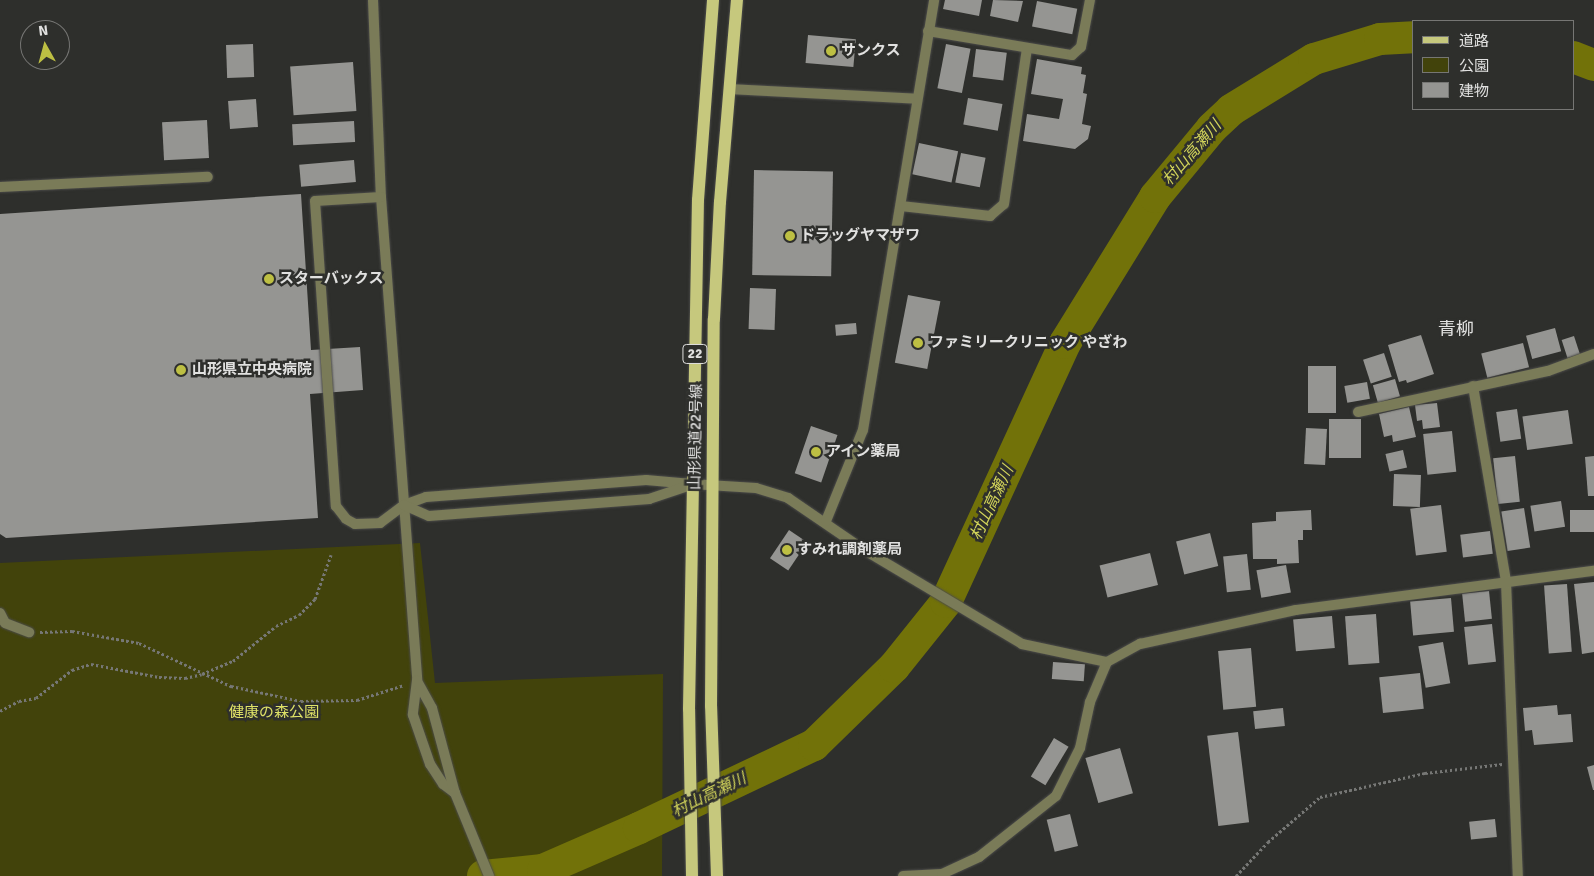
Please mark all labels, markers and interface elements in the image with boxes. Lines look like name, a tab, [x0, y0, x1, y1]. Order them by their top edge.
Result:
north arrow	[20, 20, 70, 70]
legend	[1412, 20, 1574, 110]
text: N	[37, 22, 49, 40]
text: 道路	[1459, 32, 1489, 50]
place label: サンクス	[841, 42, 901, 60]
marker: サンクス	[825, 45, 837, 57]
text: 公園	[1459, 57, 1489, 75]
text: 建物	[1459, 82, 1489, 100]
water label: 村山高瀬川	[1159, 117, 1225, 189]
place label: ドラッグヤマザワ	[800, 227, 920, 245]
marker: ドラッグヤマザワ	[784, 230, 796, 242]
place label: スターバックス	[279, 270, 384, 288]
marker: スターバックス	[263, 273, 275, 285]
district label: 青柳	[1438, 318, 1474, 340]
place label: ファミリークリニック やざわ	[929, 334, 1127, 352]
marker: ファミリークリニック やざわ	[911, 336, 925, 350]
road number: 22	[681, 342, 709, 366]
place label: 山形県立中央病院	[192, 361, 312, 379]
marker: 山形県立中央病院	[174, 363, 188, 377]
street label: 山形県道22号線	[686, 384, 706, 490]
place label: アイン薬局	[826, 443, 901, 461]
marker: アイン薬局	[810, 446, 822, 458]
water label: 村山高瀬川	[966, 463, 1018, 543]
place label: すみれ調剤薬局	[797, 541, 902, 559]
marker: すみれ調剤薬局	[781, 544, 793, 556]
park label: 健康の森公園	[229, 704, 319, 722]
water label: 村山高瀬川	[669, 769, 749, 821]

